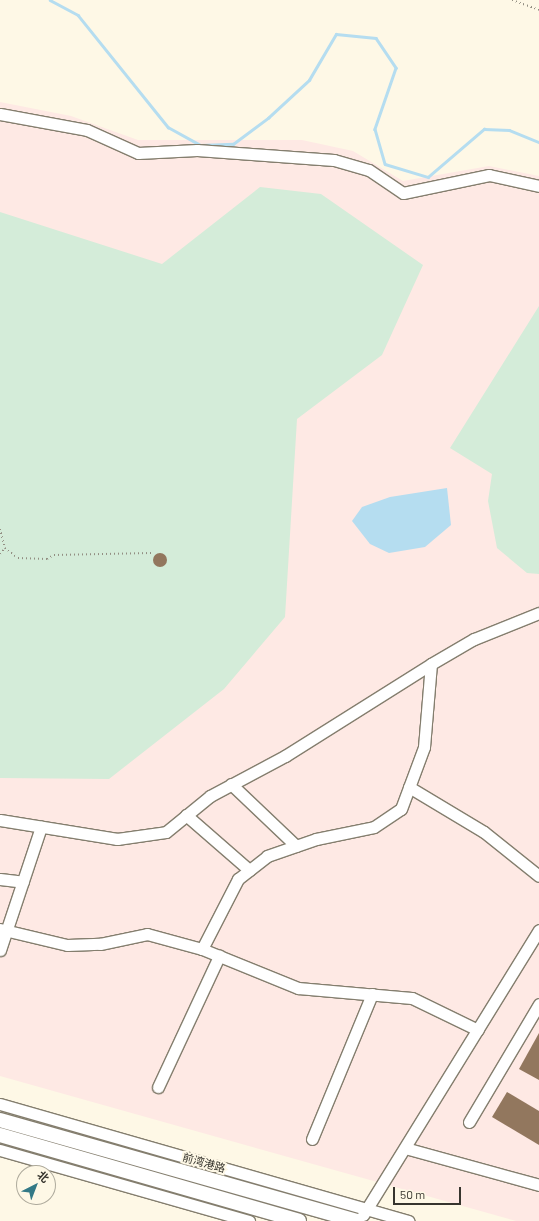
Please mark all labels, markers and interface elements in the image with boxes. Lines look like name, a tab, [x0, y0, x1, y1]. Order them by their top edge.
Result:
street label: 前湾港路	[181, 1151, 227, 1175]
north arrow	[16, 1165, 56, 1205]
text: 北	[35, 1168, 52, 1185]
scale bar	[395, 1179, 463, 1205]
text: 50 m	[400, 1187, 425, 1201]

